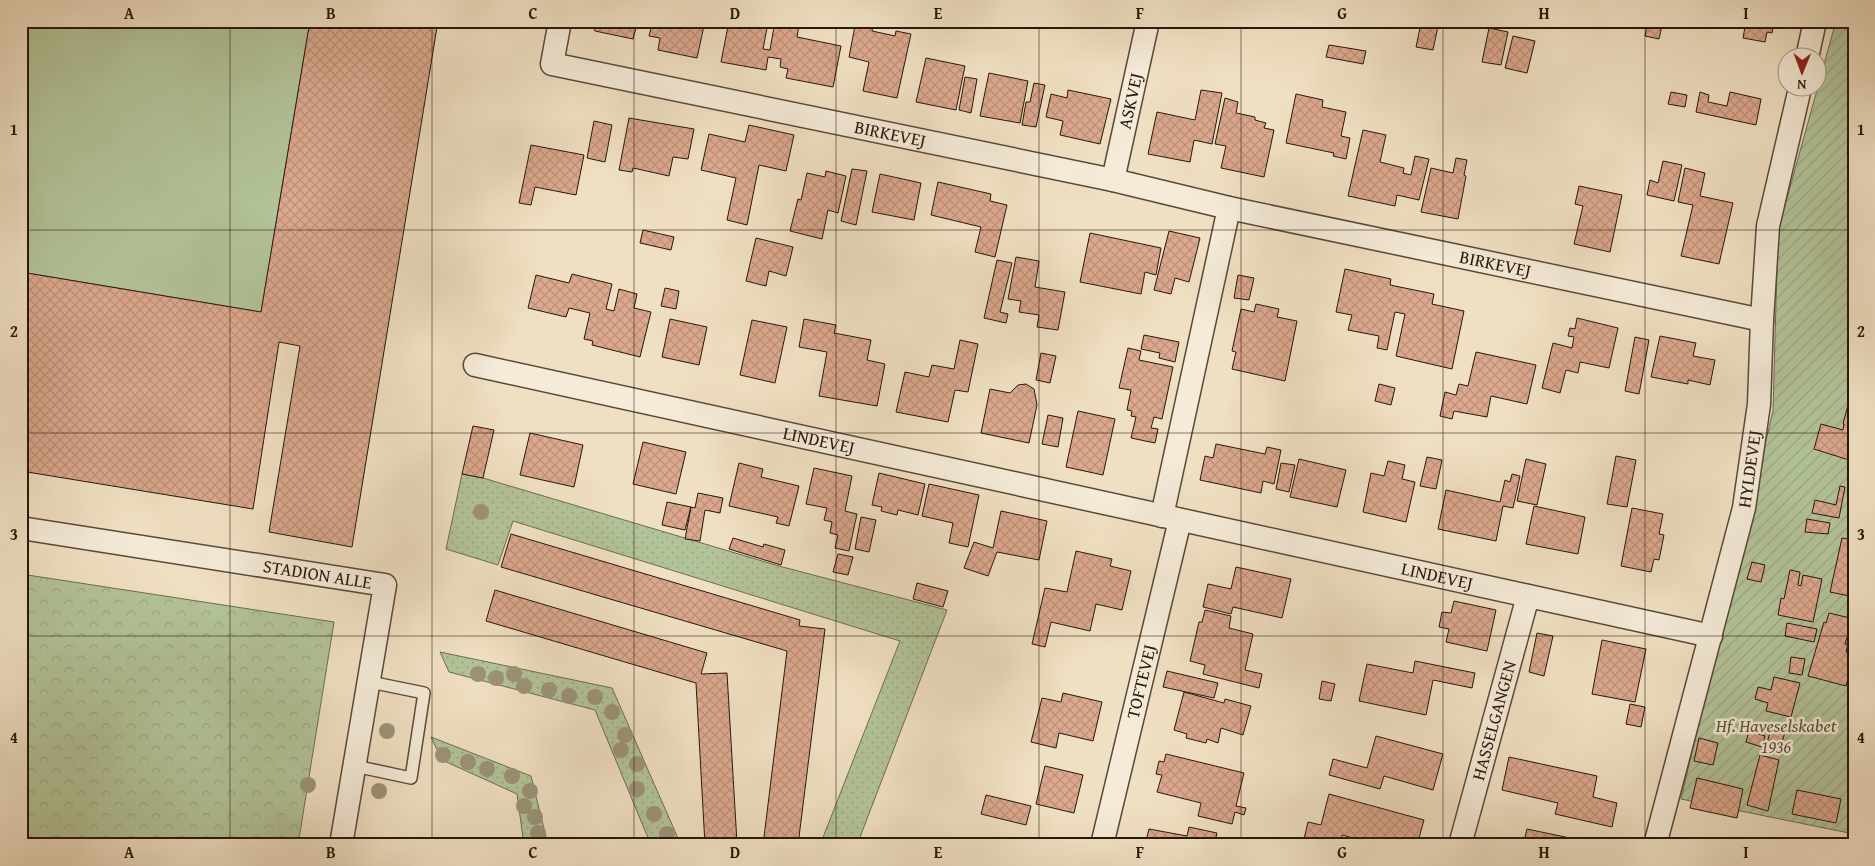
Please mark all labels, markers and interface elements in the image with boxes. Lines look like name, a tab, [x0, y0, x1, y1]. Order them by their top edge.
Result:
text: A	[124, 1, 135, 25]
text: B	[326, 1, 336, 25]
text: C	[528, 1, 538, 25]
text: D	[730, 1, 740, 25]
text: E	[934, 1, 943, 25]
text: F	[1136, 1, 1144, 25]
text: G	[1337, 1, 1347, 25]
text: H	[1538, 1, 1550, 25]
text: I	[1743, 1, 1749, 25]
north arrow	[1778, 48, 1828, 98]
street label: ASKVEJ	[1111, 70, 1149, 131]
text: N	[1796, 75, 1807, 95]
street label: BIRKEVEJ	[852, 113, 929, 154]
text: 1	[10, 117, 18, 141]
text: 1	[1857, 117, 1865, 141]
street label: BIRKEVEJ	[1457, 243, 1534, 284]
text: 2	[10, 319, 18, 343]
text: 2	[1857, 319, 1865, 343]
street label: LINDEVEJ	[781, 419, 858, 461]
street label: HYLDEVEJ	[1730, 428, 1768, 509]
text: 3	[10, 522, 18, 546]
text: 3	[1857, 522, 1865, 546]
street label: STADION ALLE	[261, 552, 374, 596]
street label: LINDEVEJ	[1399, 554, 1476, 597]
street label: TOFTEVEJ	[1119, 641, 1163, 721]
street label: HASSELGANGEN	[1464, 657, 1523, 783]
park label: Hf. Haveselskabet 1936	[1715, 712, 1837, 760]
text: 4	[10, 725, 18, 749]
text: 4	[1857, 725, 1865, 749]
text: A	[124, 840, 135, 864]
text: B	[326, 840, 336, 864]
text: C	[528, 840, 538, 864]
text: D	[730, 840, 740, 864]
text: E	[934, 840, 943, 864]
text: F	[1136, 840, 1144, 864]
text: G	[1337, 840, 1347, 864]
text: H	[1538, 840, 1550, 864]
text: I	[1743, 840, 1749, 864]

